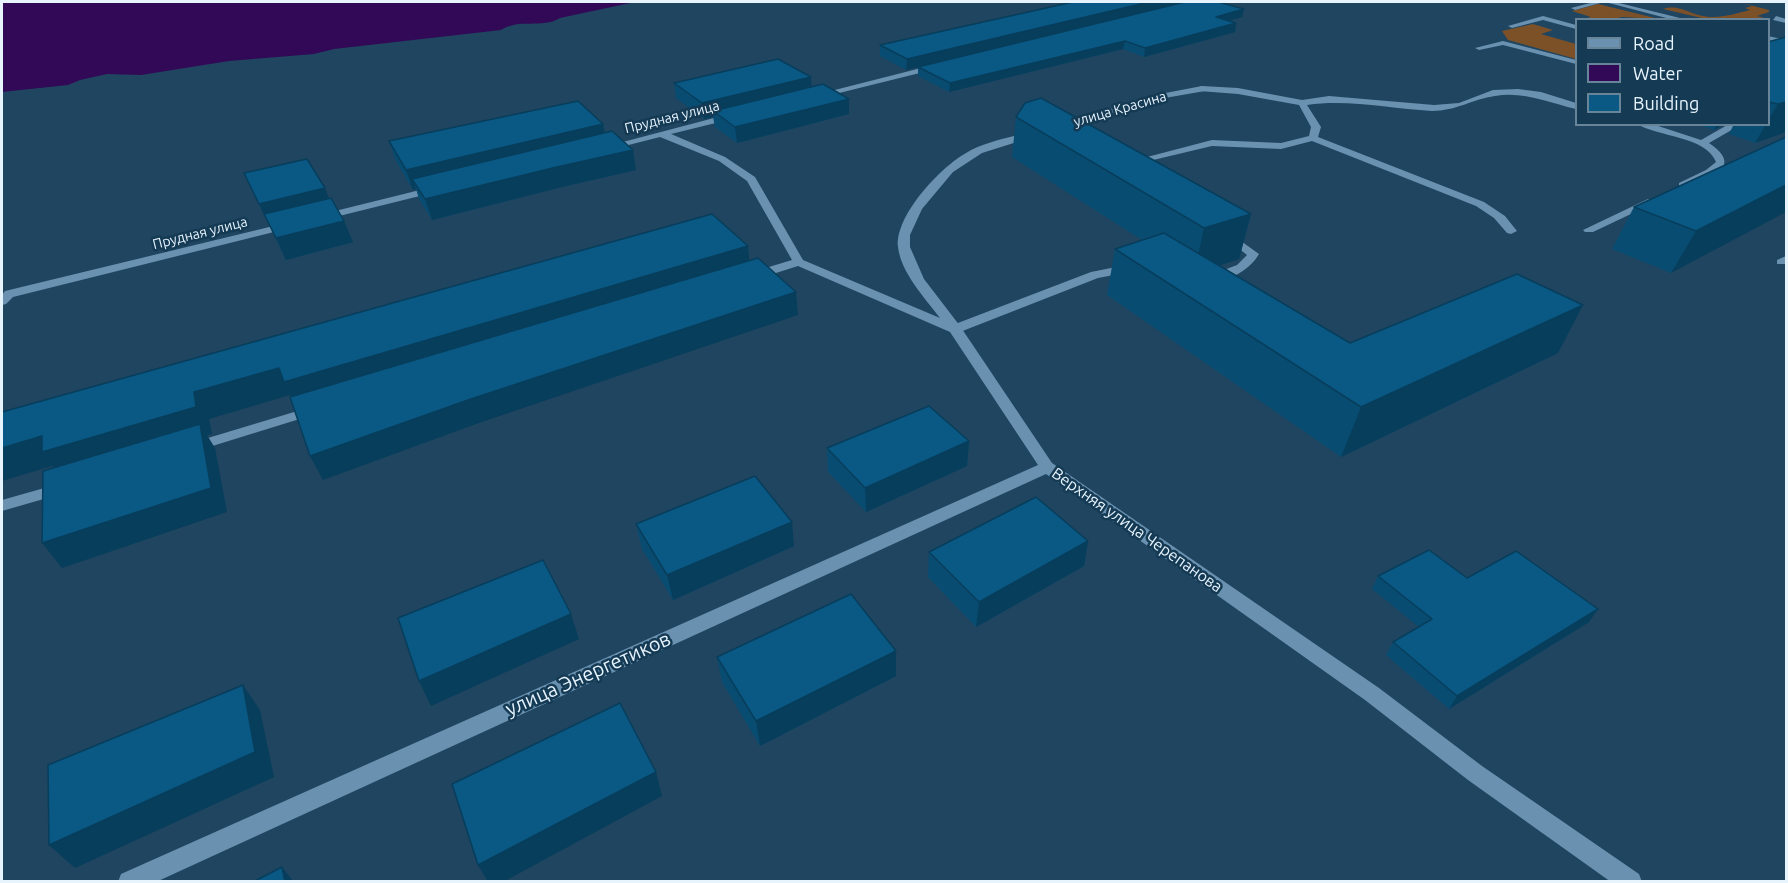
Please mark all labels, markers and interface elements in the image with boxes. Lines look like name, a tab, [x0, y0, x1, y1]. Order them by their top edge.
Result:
legend	[1575, 18, 1770, 126]
text: Road	[1633, 33, 1675, 53]
text: Water	[1633, 63, 1682, 83]
street label: улица Красина	[1072, 88, 1168, 130]
text: Building	[1633, 93, 1699, 113]
street label: Прудная улица	[623, 97, 721, 137]
street label: Прудная улица	[151, 213, 249, 253]
street label: Верхняя улица Черепанова	[1048, 464, 1226, 596]
street label: улица Энергетиков	[502, 627, 674, 721]

